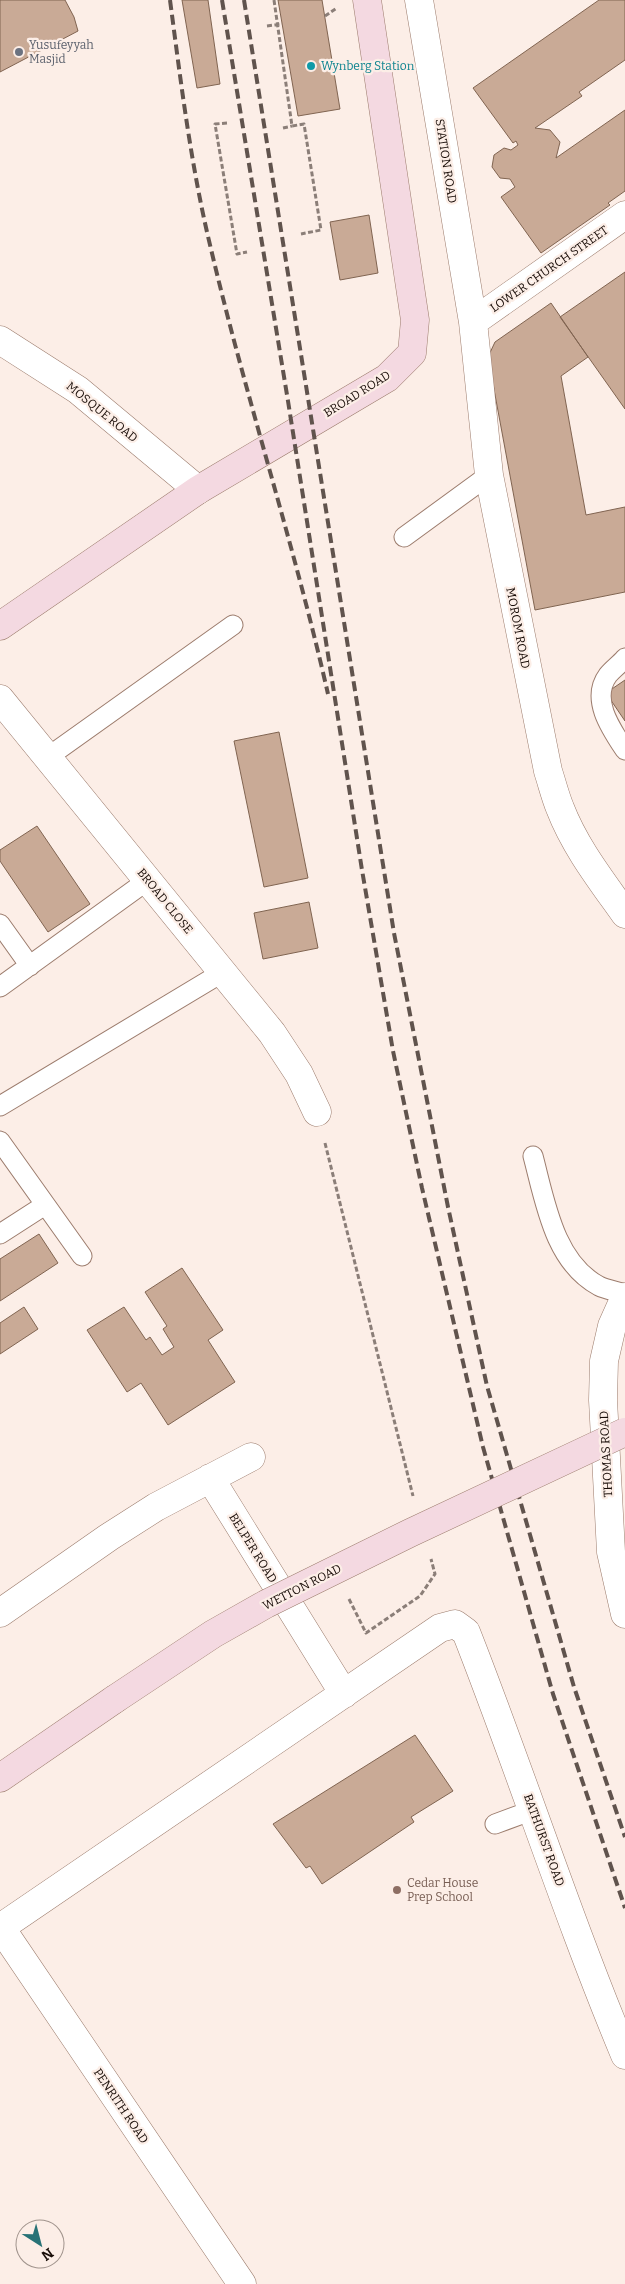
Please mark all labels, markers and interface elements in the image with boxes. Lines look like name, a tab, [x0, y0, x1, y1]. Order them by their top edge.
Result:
place label: Yusufeyyah Masjid	[29, 38, 94, 66]
marker: Yusufeyyah Masjid	[13, 46, 25, 58]
place label: Wynberg Station	[321, 59, 415, 73]
marker: Wynberg Station	[305, 60, 317, 72]
street label: STATION ROAD	[432, 118, 460, 204]
street label: LOWER CHURCH STREET	[487, 223, 611, 315]
street label: BROAD ROAD	[321, 368, 393, 420]
street label: MOSQUE ROAD	[64, 379, 140, 445]
street label: MOROM ROAD	[503, 586, 533, 670]
street label: BROAD CLOSE	[134, 865, 196, 937]
street label: THOMAS ROAD	[597, 1410, 615, 1498]
street label: BELPER ROAD	[226, 1511, 280, 1585]
street label: WETTON ROAD	[260, 1561, 344, 1613]
street label: BATHURST ROAD	[521, 1792, 567, 1888]
place label: Cedar House Prep School	[407, 1876, 478, 1904]
marker: Cedar House Prep School	[391, 1884, 403, 1896]
street label: PENRITH ROAD	[91, 2066, 151, 2146]
north arrow	[15, 2219, 65, 2269]
text: N	[38, 2244, 57, 2264]

